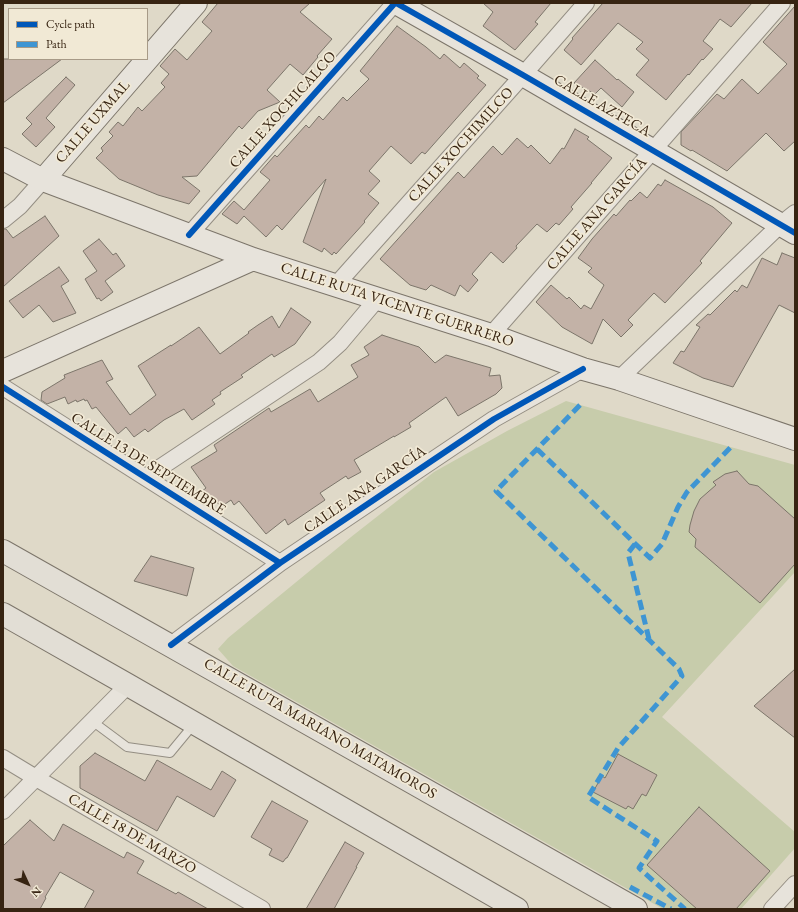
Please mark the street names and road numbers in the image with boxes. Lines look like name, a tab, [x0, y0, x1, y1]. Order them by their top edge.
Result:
street label: CALLE XOCHICALCO	[226, 48, 340, 172]
street label: CALLE AZTECA	[550, 71, 654, 141]
street label: CALLE UXMAL	[52, 77, 134, 167]
street label: CALLE XOCHIMILCO	[404, 84, 518, 206]
street label: CALLE ANA GARCÍA	[543, 154, 651, 274]
street label: CALLE RUTA VICENTE GUERRERO	[278, 259, 516, 351]
street label: CALLE 13 DE SEPTIEMBRE	[67, 409, 229, 519]
street label: CALLE ANA GARCÍA	[300, 442, 430, 538]
street label: CALLE RUTA MARIANO MATAMOROS	[200, 655, 440, 803]
street label: CALLE 18 DE MARZO	[65, 790, 199, 878]

